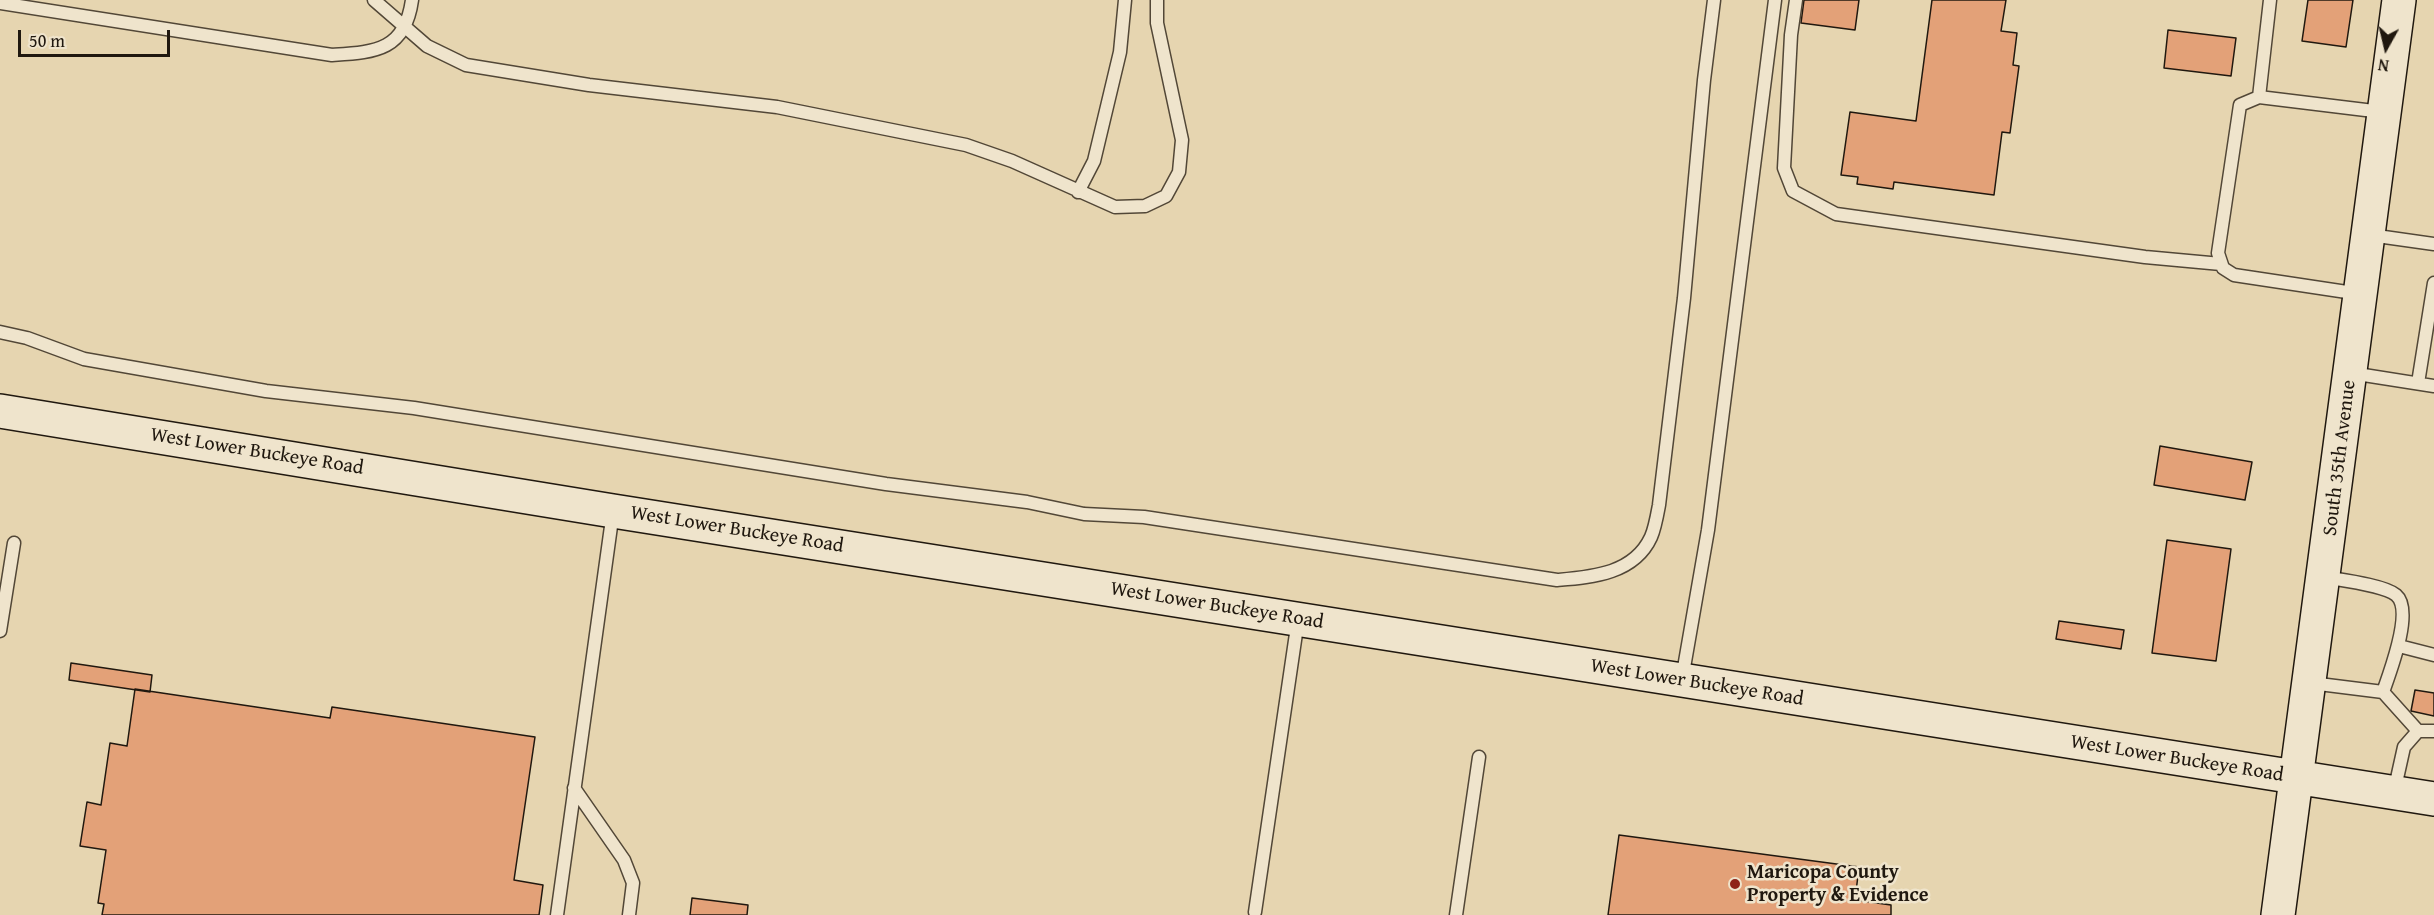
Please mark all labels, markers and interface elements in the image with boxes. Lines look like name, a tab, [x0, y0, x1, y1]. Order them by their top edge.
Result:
scale bar	[21, 18, 172, 56]
north arrow	[2356, 18, 2416, 78]
text: 50 m	[29, 27, 65, 54]
text: N	[2377, 53, 2390, 78]
street label: South 35th Avenue	[2319, 379, 2361, 537]
street label: West Lower Buckeye Road	[149, 423, 365, 481]
street label: West Lower Buckeye Road	[629, 501, 845, 559]
street label: West Lower Buckeye Road	[1109, 577, 1325, 635]
street label: West Lower Buckeye Road	[1589, 654, 1805, 712]
street label: West Lower Buckeye Road	[2069, 730, 2285, 788]
place label: Maricopa County Property & Evidence	[1747, 861, 1929, 908]
marker: Maricopa County Property & Evidence	[1728, 877, 1742, 891]

